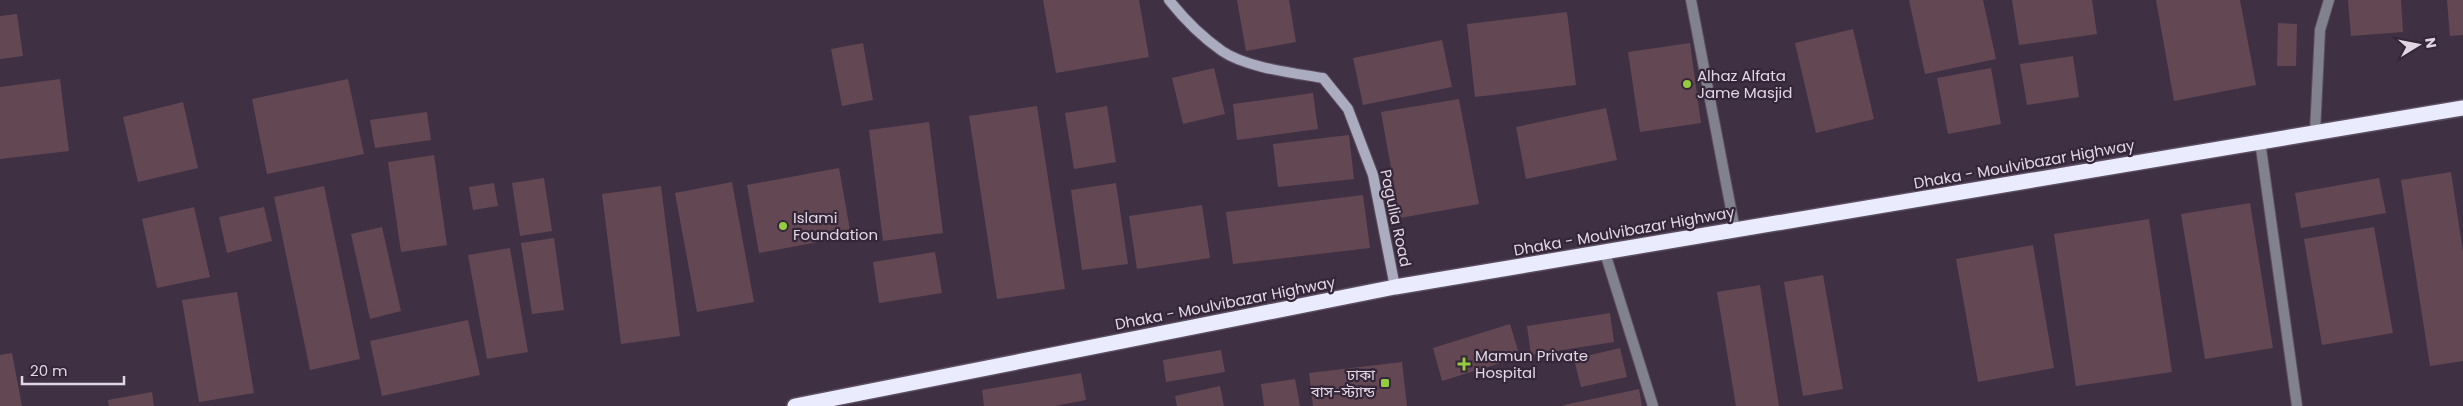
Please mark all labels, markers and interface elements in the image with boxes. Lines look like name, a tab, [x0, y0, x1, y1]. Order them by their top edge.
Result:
north arrow	[2393, 20, 2443, 70]
text: N	[2420, 36, 2442, 50]
place label: Alhaz Alfata Jame Masjid	[1697, 65, 1792, 103]
marker: Alhaz Alfata Jame Masjid	[1681, 78, 1693, 90]
street label: Dhaka - Moulvibazar Highway	[1912, 134, 2137, 194]
street label: Pagulia Road	[1375, 167, 1417, 269]
street label: Dhaka - Moulvibazar Highway	[1512, 201, 1737, 261]
place label: Islami Foundation	[793, 207, 878, 245]
marker: Islami Foundation	[777, 220, 789, 232]
street label: Dhaka - Moulvibazar Highway	[1113, 271, 1337, 335]
place label: Mamun Private Hospital	[1475, 345, 1588, 383]
scale bar	[22, 354, 125, 386]
marker: Mamun Private Hospital	[1457, 357, 1471, 371]
text: 20 m	[30, 360, 68, 381]
place label: ঢাকা বাস-স্ট্যান্ড	[1310, 364, 1376, 402]
marker: ঢাকা বাস-স্ট্যান্ড	[1379, 377, 1391, 389]

